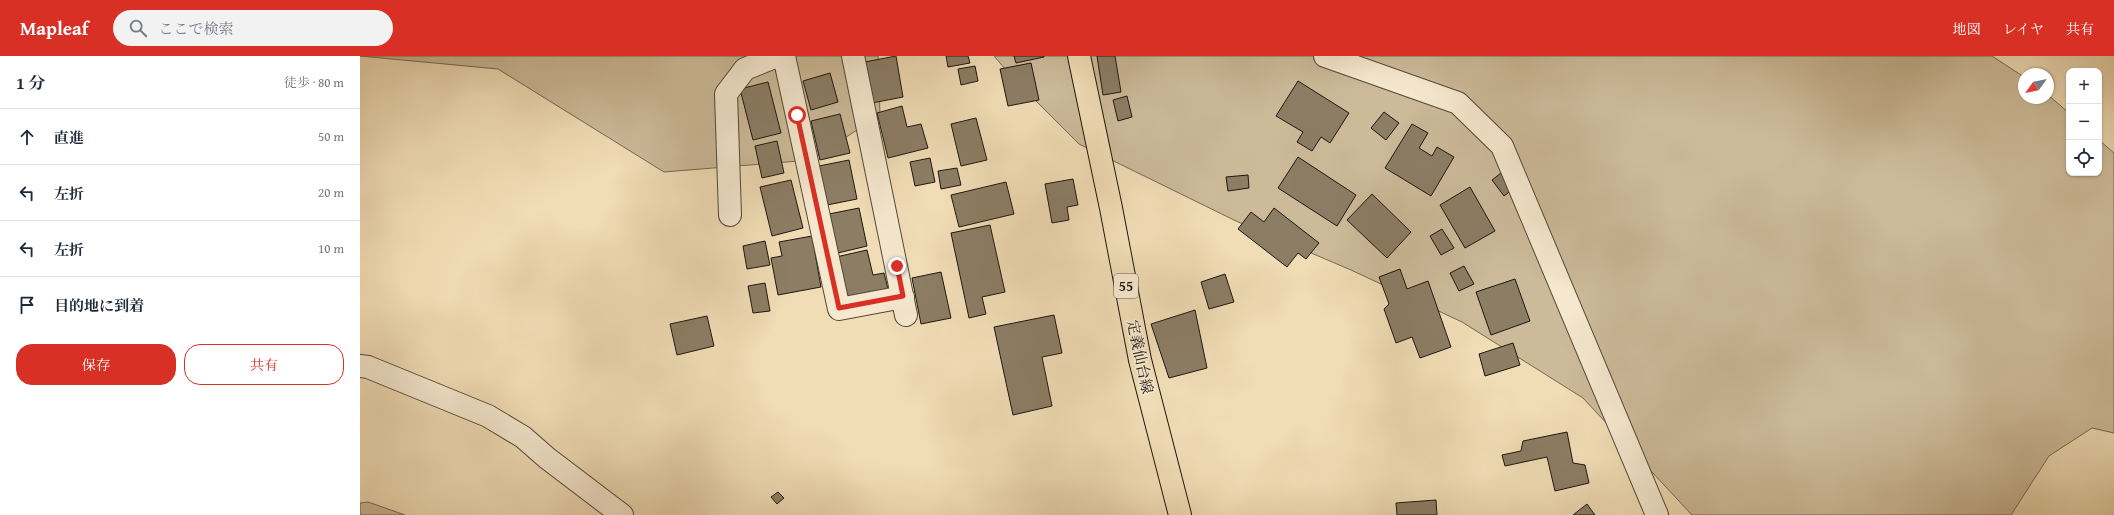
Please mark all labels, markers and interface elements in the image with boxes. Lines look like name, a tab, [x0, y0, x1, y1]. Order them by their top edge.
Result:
search box	[113, 10, 393, 46]
text: Mapleaf	[20, 14, 89, 42]
icon: search	[127, 17, 149, 39]
text: ここで検索	[159, 18, 234, 39]
text: 地図	[1953, 19, 1981, 39]
text: レイヤ	[2003, 19, 2044, 39]
text: 共有	[2066, 19, 2094, 39]
north arrow	[2018, 68, 2054, 104]
map controls	[2066, 68, 2102, 176]
button: +	[2066, 68, 2102, 104]
text: 1 分	[16, 70, 46, 95]
text: 徒歩 · 80 m	[284, 73, 344, 92]
button: −	[2066, 104, 2102, 140]
route start	[788, 106, 806, 124]
icon: ahead	[16, 126, 38, 148]
text: 直進	[54, 127, 84, 148]
text: 50 m	[318, 127, 344, 146]
button: locate	[2066, 140, 2102, 176]
icon: left	[16, 182, 38, 204]
text: 左折	[54, 183, 84, 204]
text: 20 m	[318, 183, 344, 202]
icon: left	[16, 238, 38, 260]
text: 左折	[54, 239, 84, 260]
text: 10 m	[318, 239, 344, 258]
route end	[888, 257, 906, 275]
road number: 55	[1114, 274, 1138, 298]
icon: arrive	[16, 294, 38, 316]
text: 目的地に到着	[54, 295, 144, 316]
street label: 定義仙台線	[1122, 318, 1159, 396]
button: 保存	[16, 344, 176, 385]
button: 共有	[184, 344, 344, 385]

